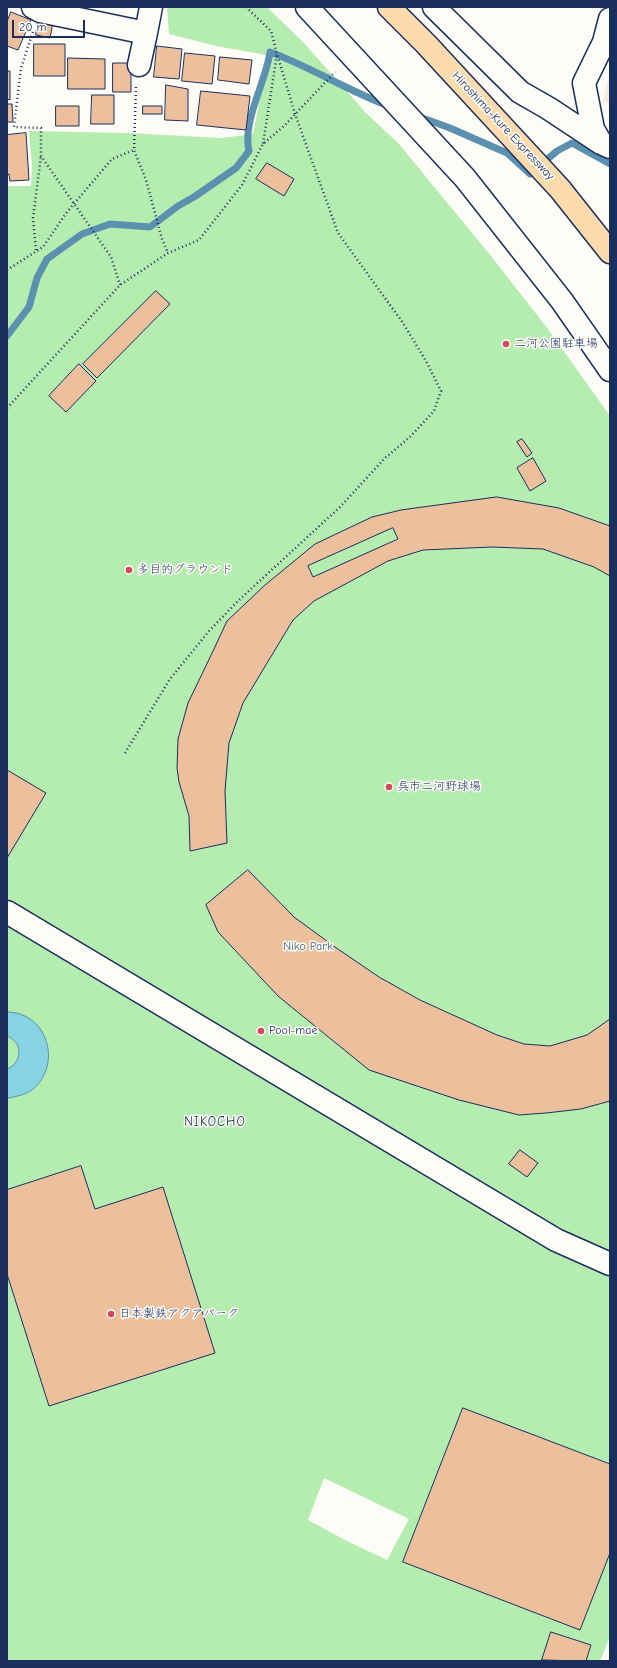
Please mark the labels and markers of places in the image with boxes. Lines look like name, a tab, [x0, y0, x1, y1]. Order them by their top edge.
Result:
place label: 二河公園駐車場	[514, 337, 598, 351]
marker: 二河公園駐車場	[501, 339, 511, 349]
place label: 多目的グラウンド	[137, 563, 233, 577]
marker: 多目的グラウンド	[124, 565, 134, 575]
place label: 呉市二河野球場	[397, 780, 481, 794]
marker: 呉市二河野球場	[384, 782, 394, 792]
place label: Pool-mae	[269, 1024, 317, 1038]
marker: Pool-mae	[256, 1026, 266, 1036]
place label: 日本製鉄アクアパーク	[119, 1307, 239, 1321]
marker: 日本製鉄アクアパーク	[106, 1309, 116, 1319]

